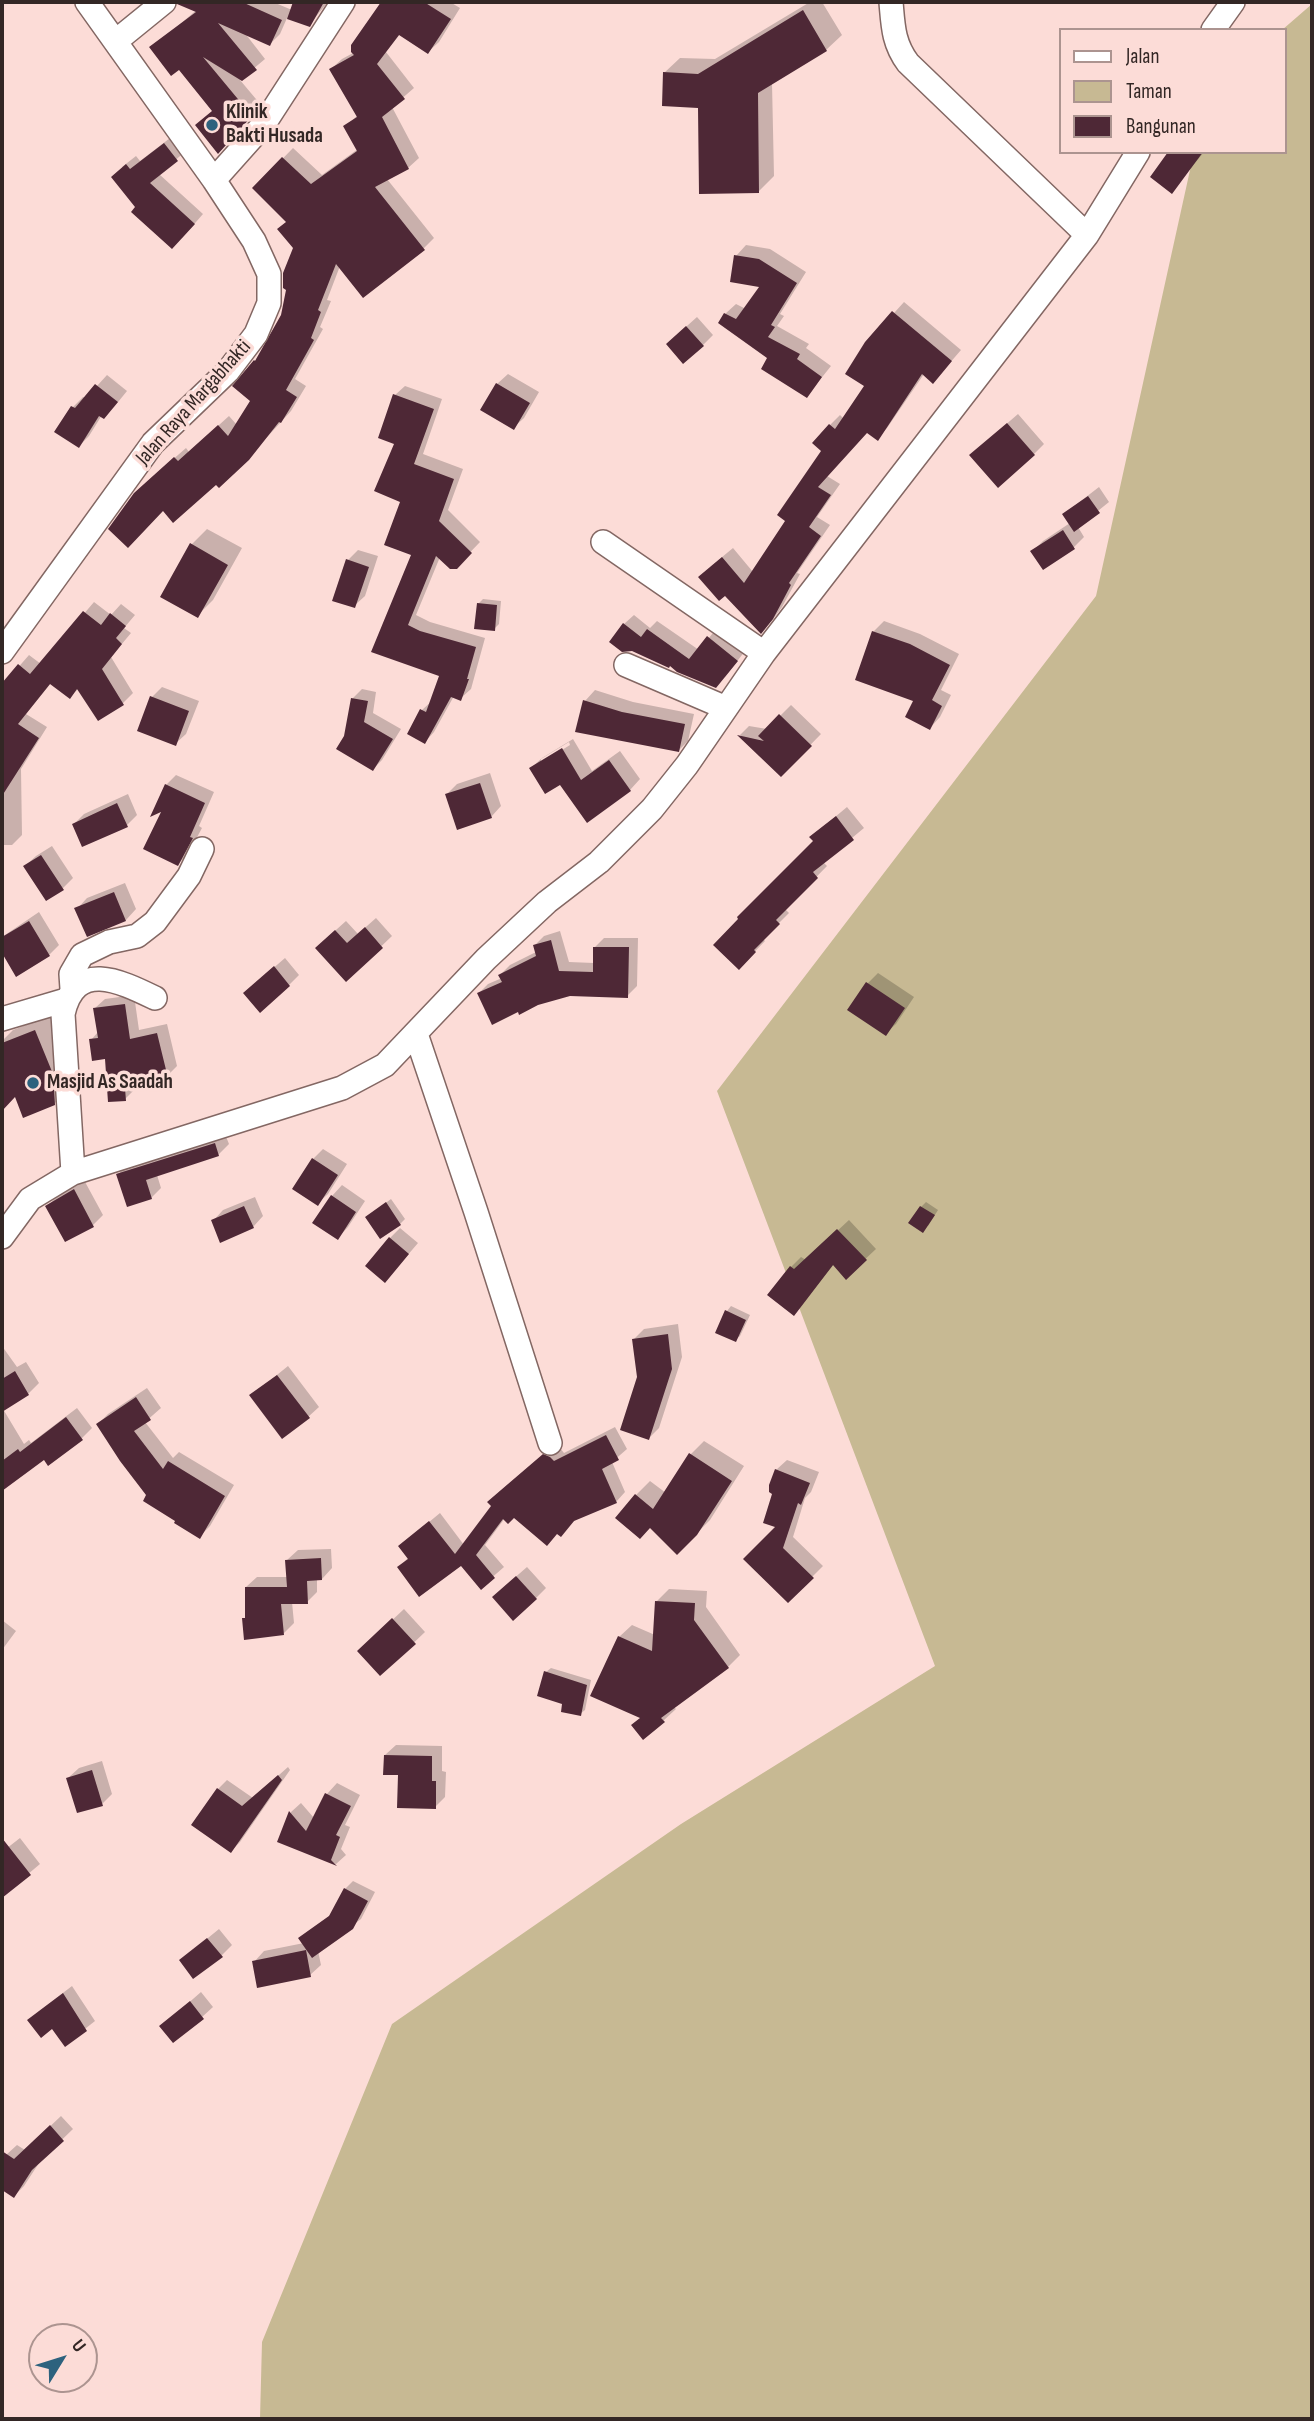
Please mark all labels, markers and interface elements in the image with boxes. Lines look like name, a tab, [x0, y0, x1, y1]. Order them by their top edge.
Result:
legend	[1058, 28, 1286, 154]
text: Jalan	[1126, 44, 1159, 69]
text: Taman	[1126, 79, 1172, 104]
place label: Klinik Bakti Husada	[226, 100, 323, 150]
text: Bangunan	[1126, 114, 1196, 139]
marker: Klinik Bakti Husada	[204, 117, 220, 133]
street label: Jalan Raya Margabhakti	[131, 335, 257, 471]
place label: Masjid As Saadah	[47, 1070, 173, 1096]
marker: Masjid As Saadah	[25, 1075, 41, 1091]
north arrow	[28, 2323, 98, 2393]
text: U	[66, 2335, 90, 2357]

